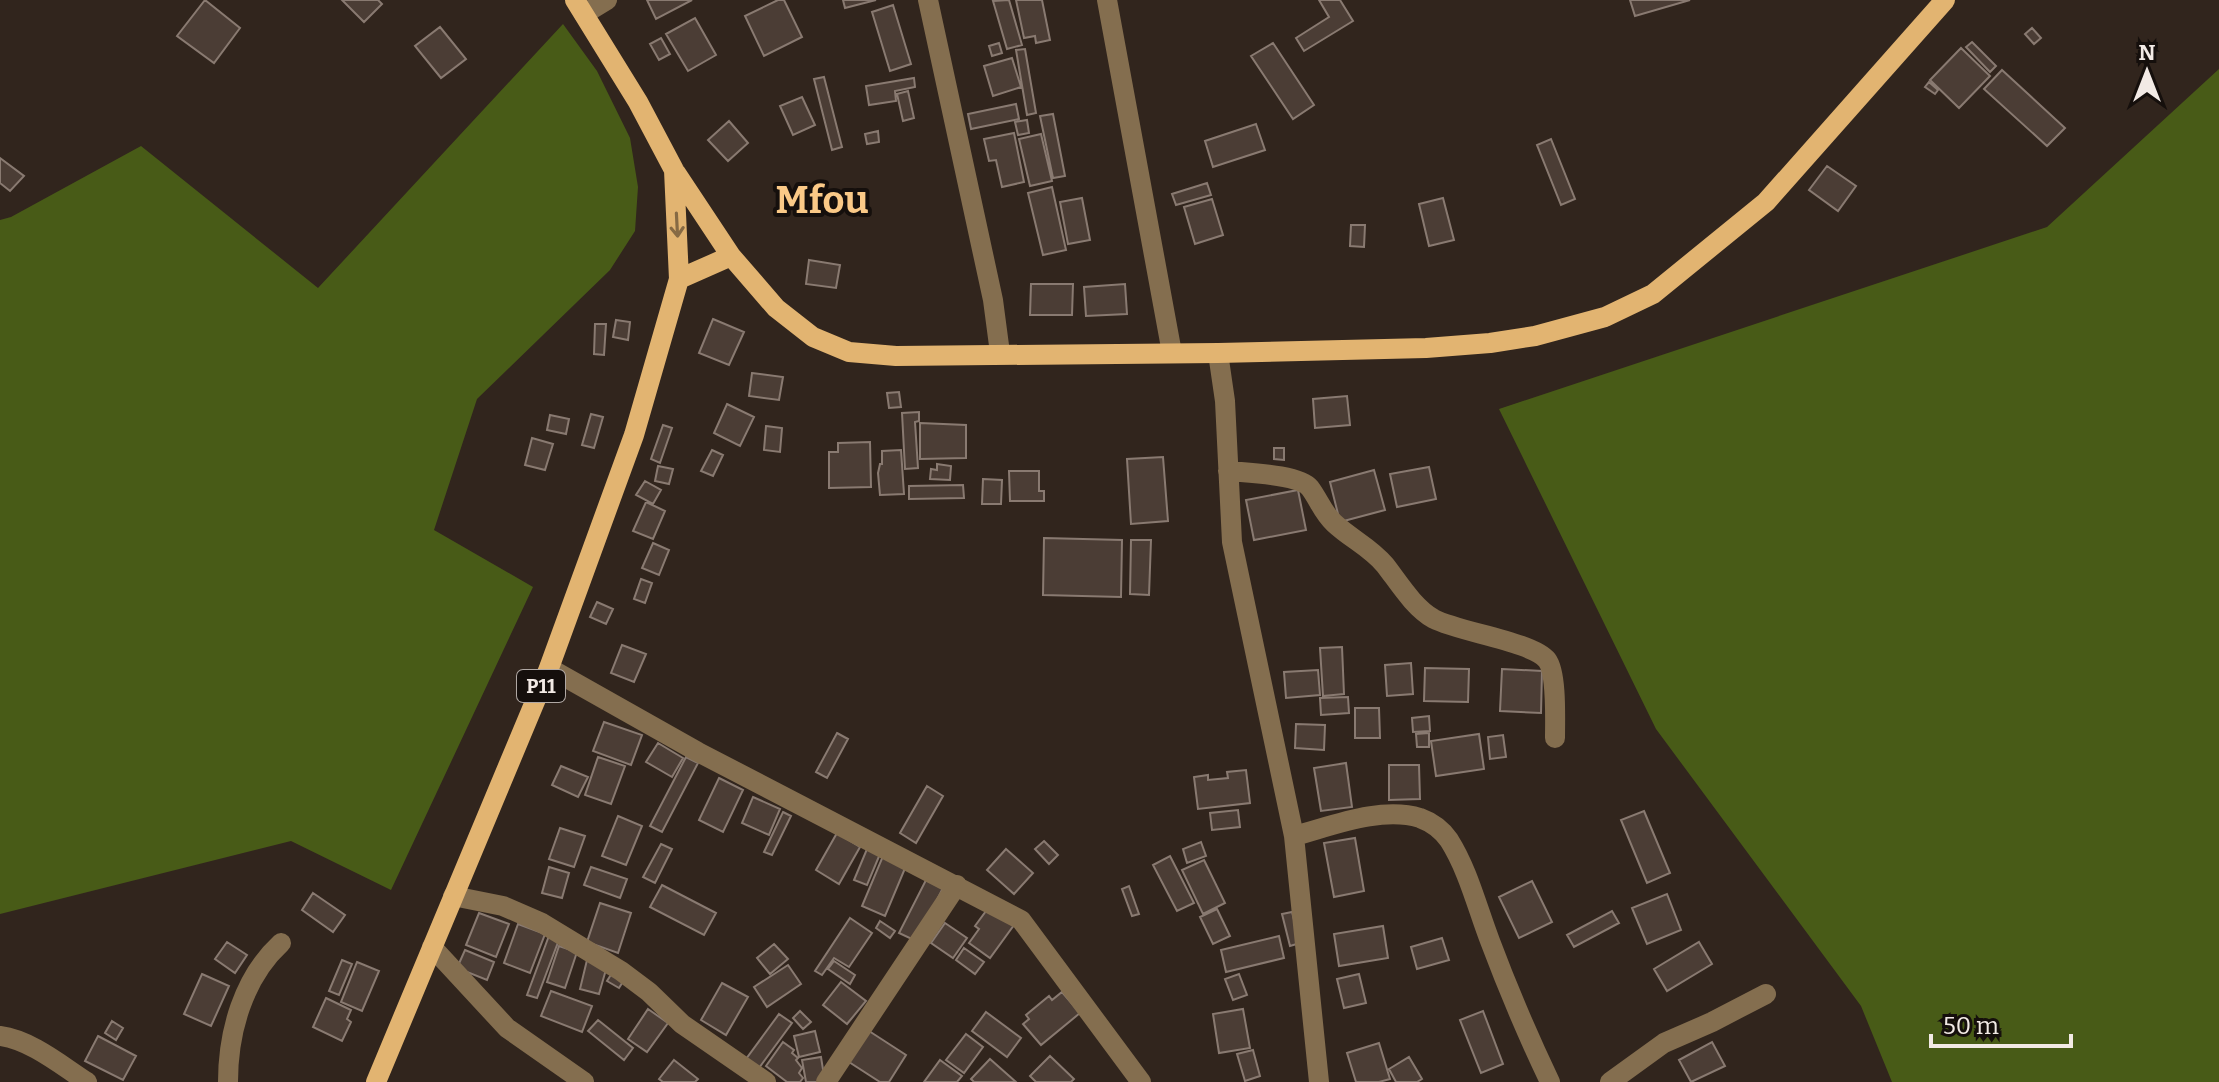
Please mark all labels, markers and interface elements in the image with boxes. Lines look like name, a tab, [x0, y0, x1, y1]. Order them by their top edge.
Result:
north arrow	[2107, 32, 2187, 112]
text: N	[2139, 39, 2156, 66]
district label: Mfou	[776, 177, 868, 223]
one-way arrow	[669, 211, 684, 238]
road number: P11	[517, 670, 565, 702]
scale bar	[1931, 998, 2071, 1048]
text: 50 m	[1943, 1012, 1999, 1040]

